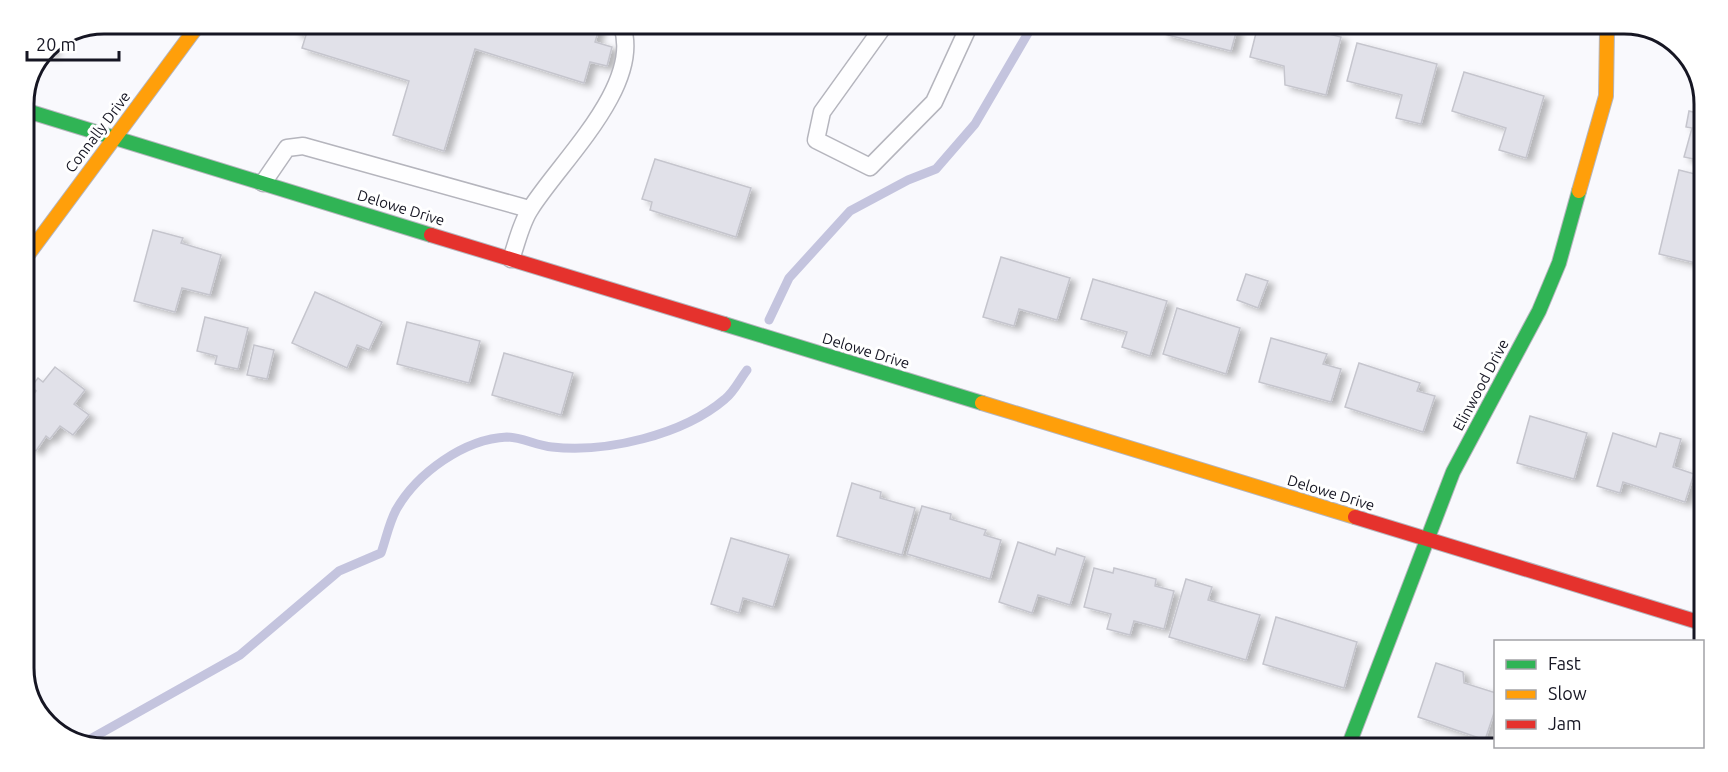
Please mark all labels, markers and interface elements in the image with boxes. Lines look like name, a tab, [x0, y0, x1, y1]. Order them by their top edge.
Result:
scale bar	[27, 24, 118, 62]
text: 20 m	[36, 34, 76, 54]
street label: Connally Drive	[62, 88, 134, 175]
street label: Delowe Drive	[355, 186, 447, 229]
street label: Delowe Drive	[820, 329, 912, 372]
street label: Elinwood Drive	[1449, 336, 1512, 434]
street label: Delowe Drive	[1285, 471, 1377, 514]
legend	[1494, 640, 1704, 748]
text: Fast	[1548, 653, 1581, 673]
text: Slow	[1548, 683, 1587, 703]
text: Jam	[1548, 713, 1582, 733]

